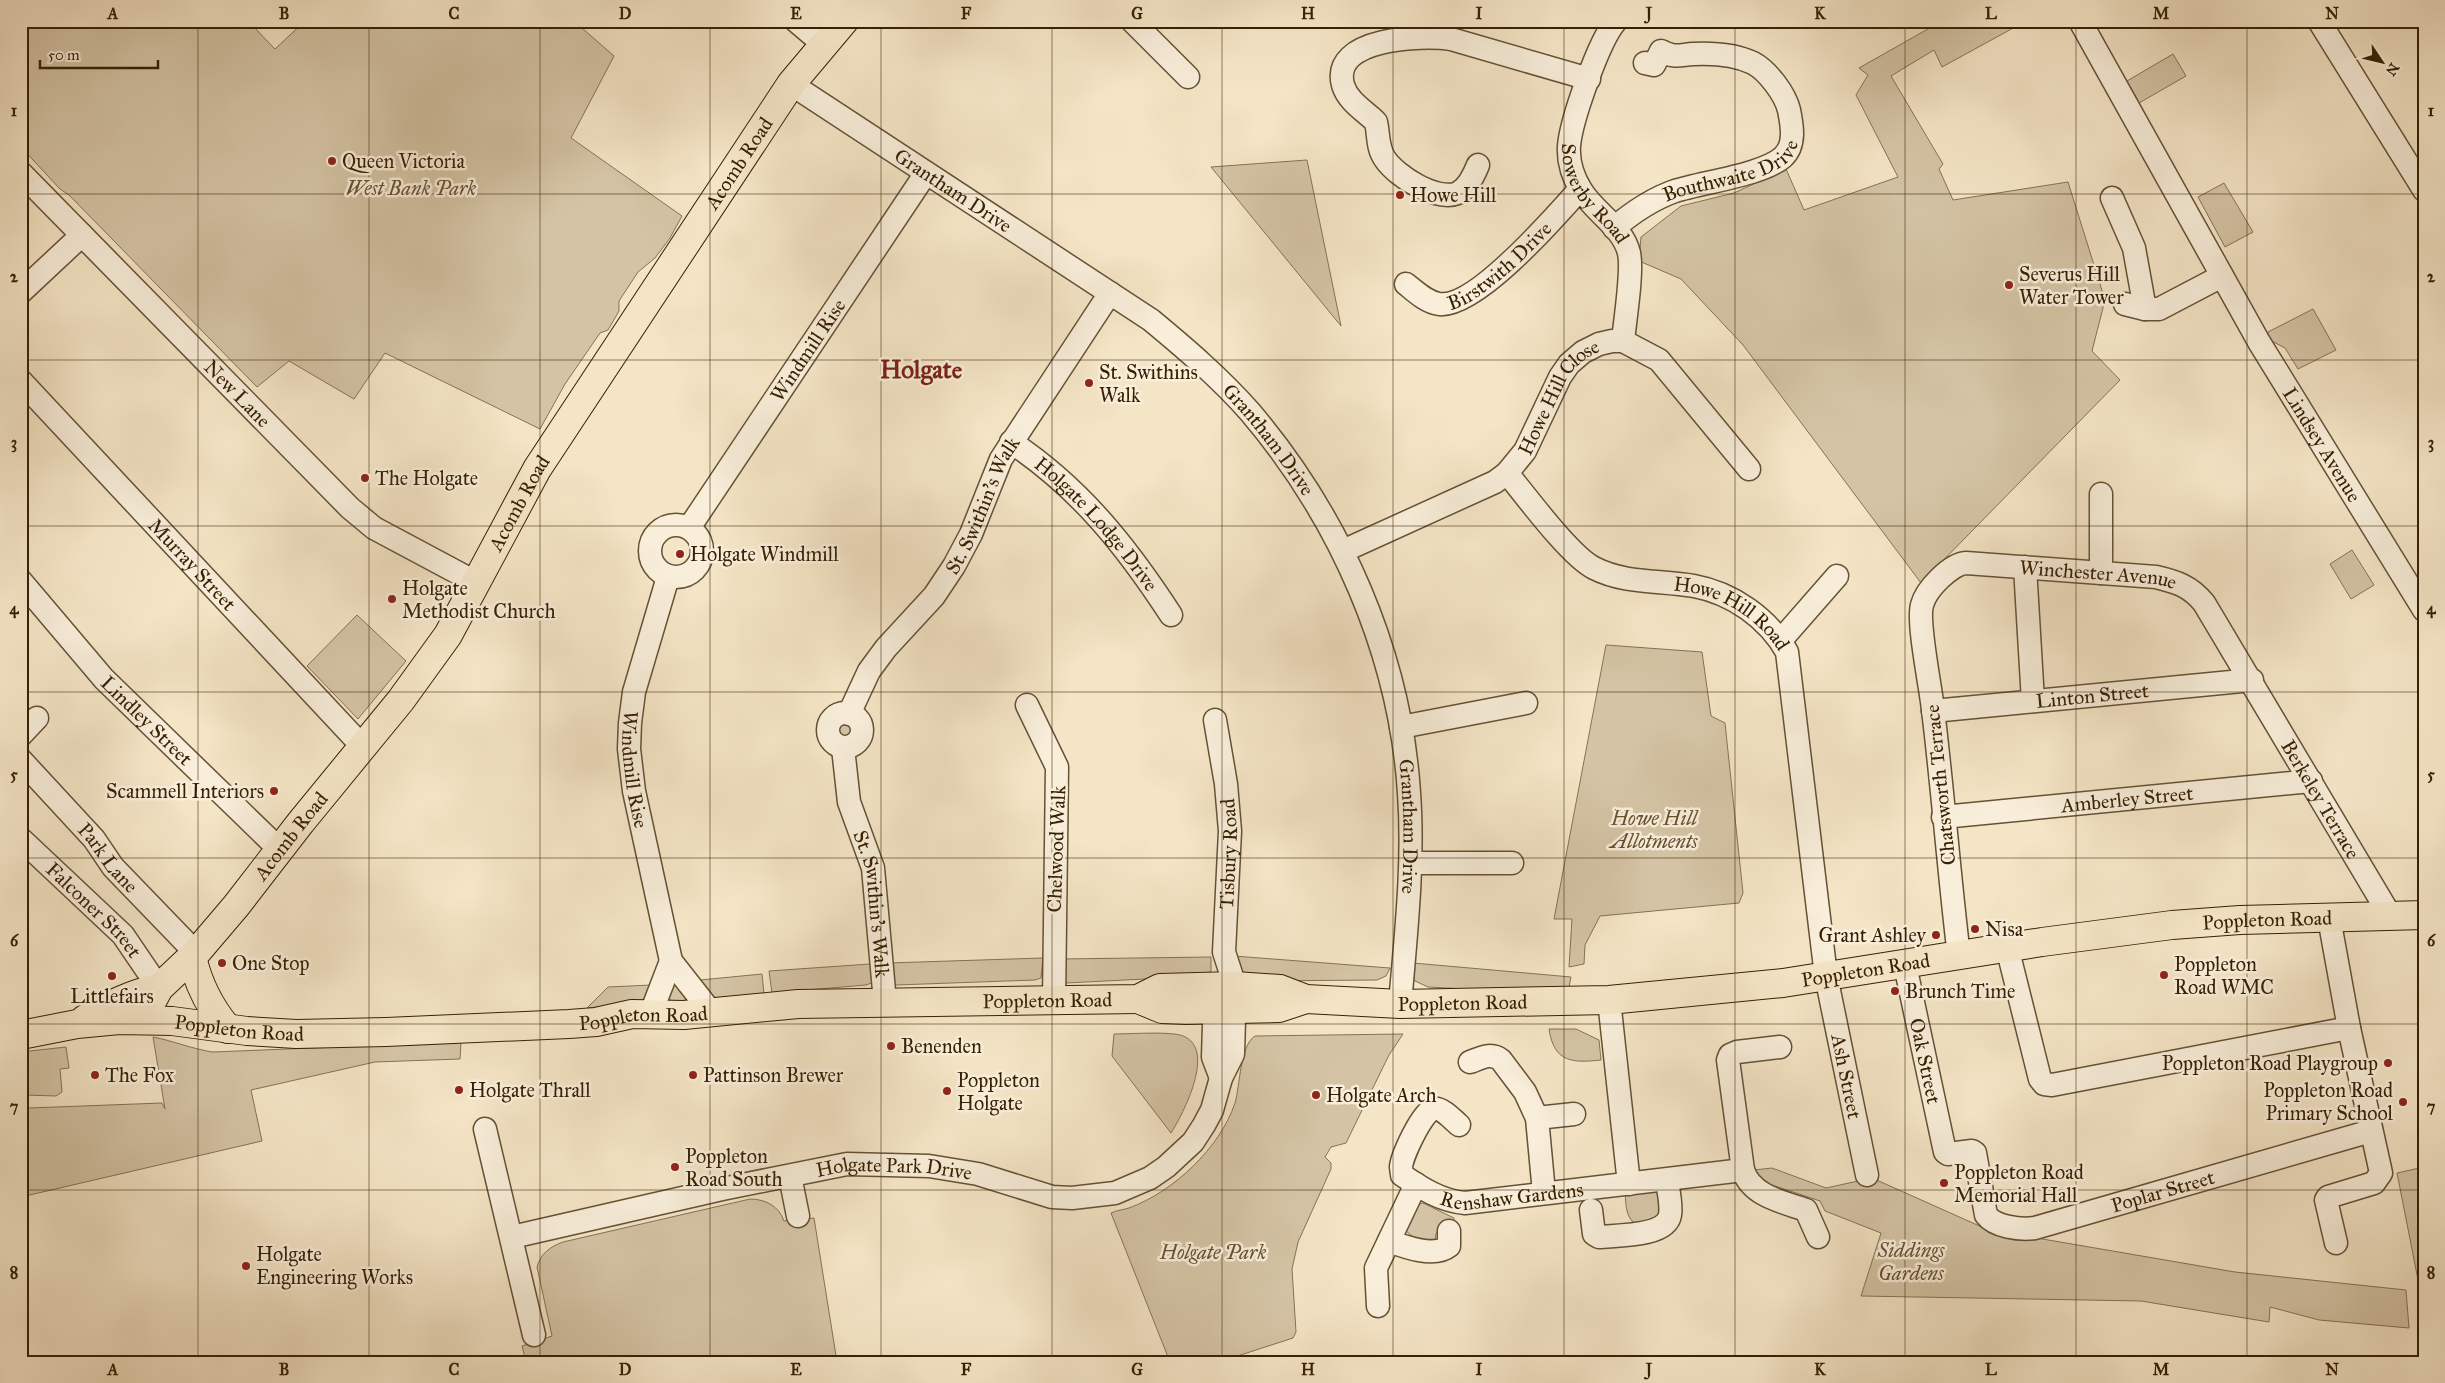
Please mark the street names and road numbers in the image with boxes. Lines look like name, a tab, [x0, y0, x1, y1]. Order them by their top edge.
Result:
street label: Acomb Road	[699, 113, 778, 215]
street label: Bouthwaite Drive	[1659, 137, 1803, 207]
street label: Grantham Drive	[890, 143, 1016, 238]
street label: Sowerby Road	[1557, 143, 1635, 248]
street label: Birstwith Drive	[1444, 217, 1556, 315]
street label: Windmill Rise	[765, 294, 851, 406]
street label: Howe Hill Close	[1513, 334, 1603, 459]
street label: New Lane	[199, 355, 276, 432]
street label: Grantham Drive	[1218, 379, 1320, 500]
street label: Lindsey Avenue	[2278, 383, 2367, 506]
street label: St. Swithin's Walk	[940, 431, 1025, 579]
street label: Acomb Road	[483, 451, 555, 556]
street label: Holgate Lodge Drive	[1030, 451, 1163, 596]
street label: Murray Street	[143, 513, 241, 616]
street label: Winchester Avenue	[2019, 555, 2180, 594]
street label: Howe Hill Road	[1672, 571, 1795, 655]
street label: Lindley Street	[96, 671, 197, 770]
street label: Linton Street	[2035, 678, 2150, 713]
street label: Chatsworth Terrace	[1920, 704, 1960, 866]
street label: Windmill Rise	[617, 709, 654, 830]
street label: Berkeley Terrace	[2276, 735, 2365, 863]
street label: Grantham Drive	[1394, 758, 1423, 895]
street label: Amberley Street	[2059, 781, 2194, 817]
street label: Chelwood Walk	[1042, 784, 1070, 913]
street label: Acomb Road	[248, 787, 333, 886]
street label: Tisbury Road	[1214, 798, 1242, 910]
street label: Park Lane	[73, 818, 143, 898]
street label: St. Swithin's Walk	[848, 827, 895, 979]
street label: Falconer Street	[41, 857, 147, 962]
street label: Poppleton Road	[2201, 906, 2332, 935]
street label: Poppleton Road	[1800, 948, 1932, 992]
street label: Poppleton Road	[982, 987, 1112, 1013]
street label: Poppleton Road	[1397, 990, 1528, 1016]
street label: Poppleton Road	[578, 1001, 709, 1035]
street label: Poppleton Road	[173, 1009, 304, 1046]
street label: Oak Street	[1905, 1016, 1946, 1106]
street label: Ash Street	[1826, 1031, 1867, 1121]
street label: Holgate Park Drive	[814, 1152, 974, 1185]
street label: Poplar Street	[2108, 1165, 2217, 1217]
street label: Renshaw Gardens	[1437, 1177, 1585, 1215]

